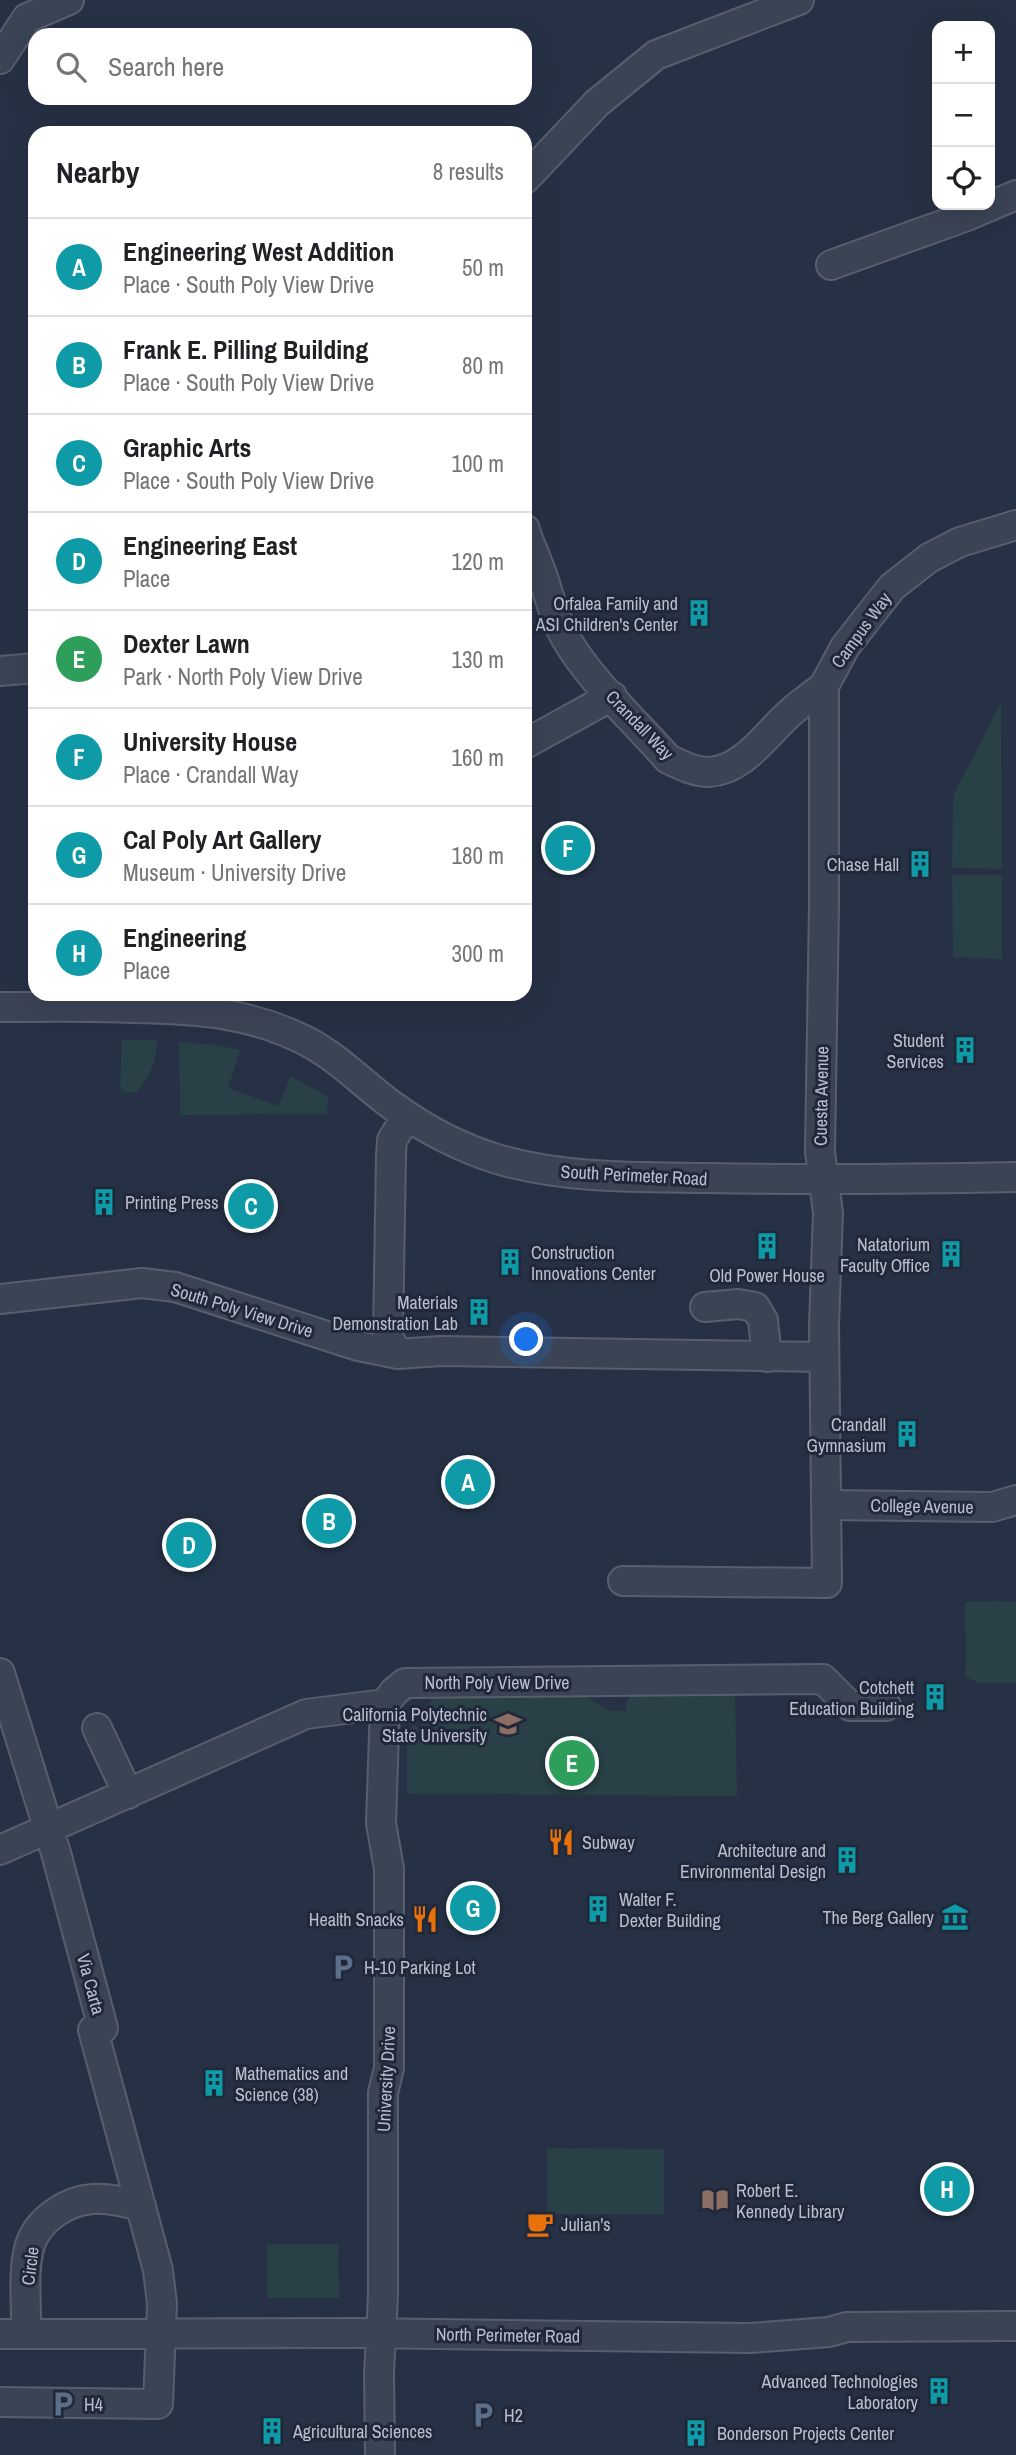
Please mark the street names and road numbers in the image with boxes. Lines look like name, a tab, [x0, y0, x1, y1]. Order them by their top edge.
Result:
street label: Campus Way	[825, 587, 897, 673]
street label: Crandall Way	[600, 685, 680, 766]
street label: Cuesta Avenue	[808, 1046, 834, 1146]
street label: South Perimeter Road	[560, 1159, 708, 1191]
street label: South Poly View Drive	[168, 1276, 316, 1344]
street label: College Avenue	[870, 1493, 974, 1519]
street label: North Poly View Drive	[425, 1670, 569, 1695]
street label: Via Carta	[71, 1951, 111, 2017]
street label: University Drive	[371, 2026, 401, 2132]
street label: Circle	[15, 2245, 45, 2287]
street label: North Perimeter Road	[436, 2321, 580, 2349]

